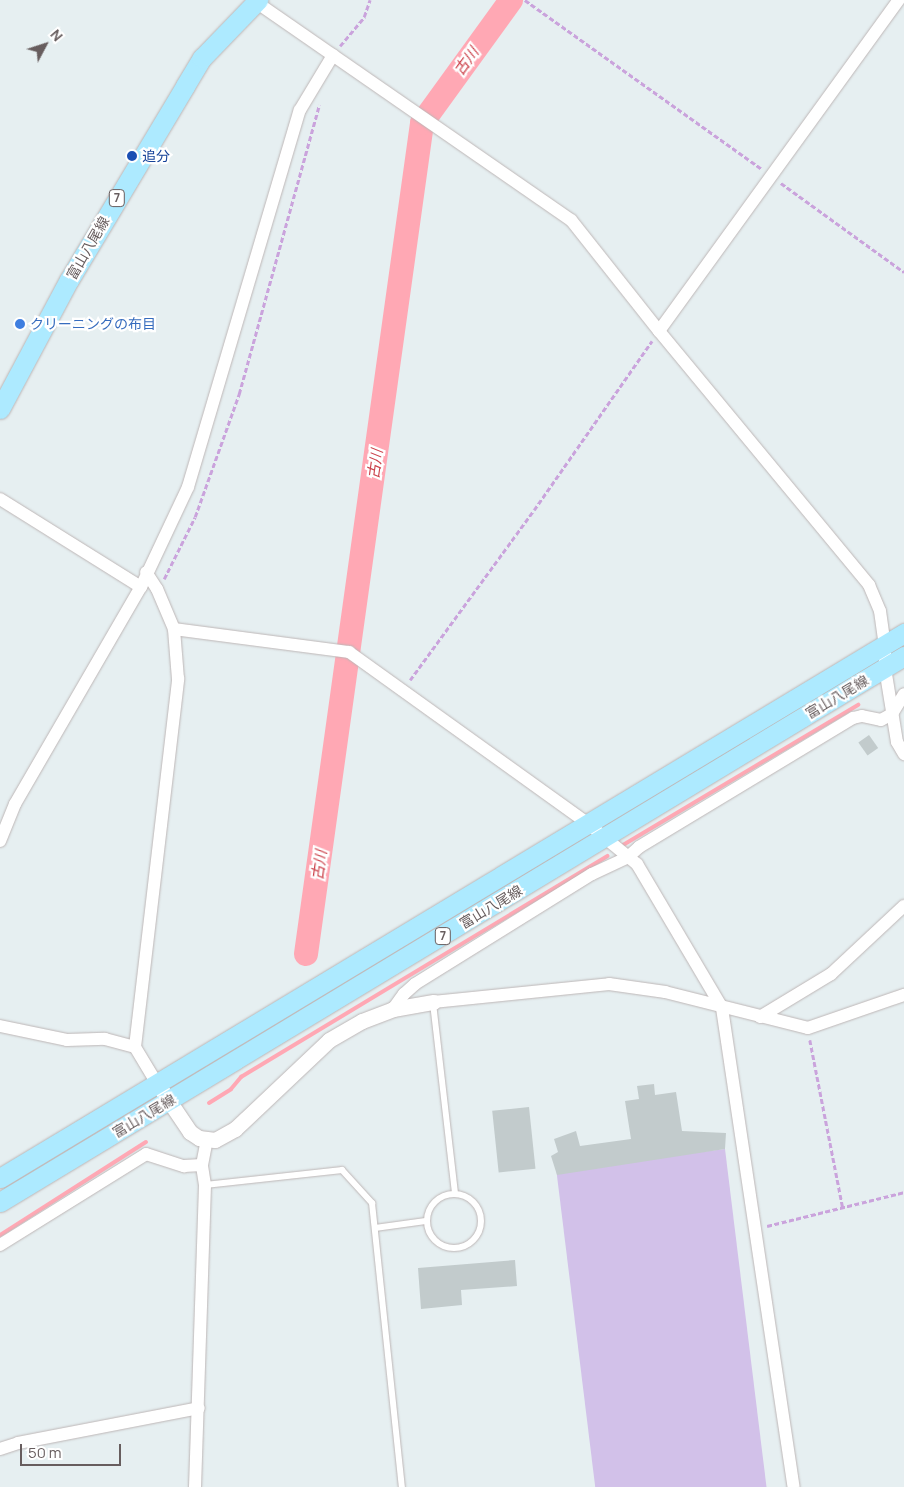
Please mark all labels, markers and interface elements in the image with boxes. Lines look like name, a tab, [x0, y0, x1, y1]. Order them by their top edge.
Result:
north arrow	[20, 20, 70, 70]
text: N	[46, 25, 67, 45]
water label: 古川	[450, 44, 482, 78]
place label: 追分	[142, 148, 170, 164]
marker: 追分	[126, 150, 138, 162]
road number: 7	[108, 188, 126, 208]
street label: 富山八尾線	[63, 213, 113, 283]
place label: クリーニングの布目	[30, 316, 156, 332]
marker: クリーニングの布目	[14, 318, 26, 330]
water label: 古川	[364, 448, 386, 480]
street label: 富山八尾線	[803, 672, 871, 722]
water label: 古川	[308, 849, 330, 881]
street label: 富山八尾線	[457, 882, 525, 932]
road number: 7	[434, 926, 452, 946]
street label: 富山八尾線	[110, 1091, 178, 1141]
scale bar	[22, 1434, 124, 1466]
text: 50 m	[28, 1442, 62, 1463]

